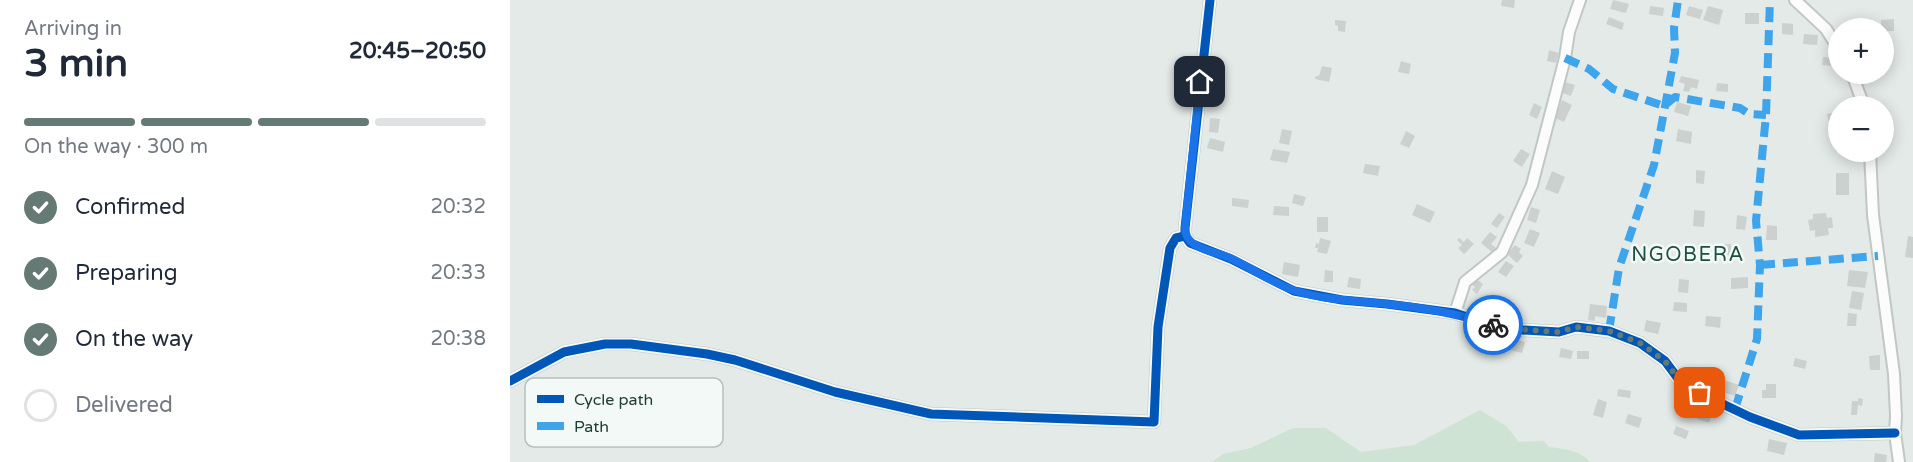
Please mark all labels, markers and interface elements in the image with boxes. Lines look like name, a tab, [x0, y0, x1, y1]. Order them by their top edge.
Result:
text: Arriving in	[24, 17, 122, 41]
map controls	[1828, 18, 1894, 162]
button: +	[1828, 18, 1894, 84]
text: 20:45–20:50	[349, 38, 486, 64]
text: 3 min	[24, 40, 128, 87]
pin	[1174, 56, 1225, 107]
icon: home	[1183, 65, 1216, 98]
button: −	[1828, 96, 1894, 162]
text: On the way · 300 m	[24, 135, 208, 159]
icon: check	[24, 191, 57, 224]
text: Confirmed	[75, 194, 185, 220]
text: 20:32	[431, 195, 486, 219]
district label: NGOBERA	[1631, 243, 1745, 267]
icon: check	[24, 257, 57, 290]
text: Preparing	[75, 260, 178, 286]
text: 20:33	[431, 261, 486, 285]
courier	[1463, 295, 1523, 355]
icon: bike	[1477, 309, 1510, 342]
icon: check	[24, 323, 57, 356]
text: On the way	[75, 326, 193, 352]
text: 20:38	[431, 327, 486, 351]
pin	[1674, 367, 1725, 418]
icon: bag	[1683, 376, 1716, 409]
legend	[525, 378, 723, 447]
text: Cycle path	[574, 390, 653, 410]
text: Delivered	[75, 392, 173, 418]
text: Path	[574, 417, 609, 437]

